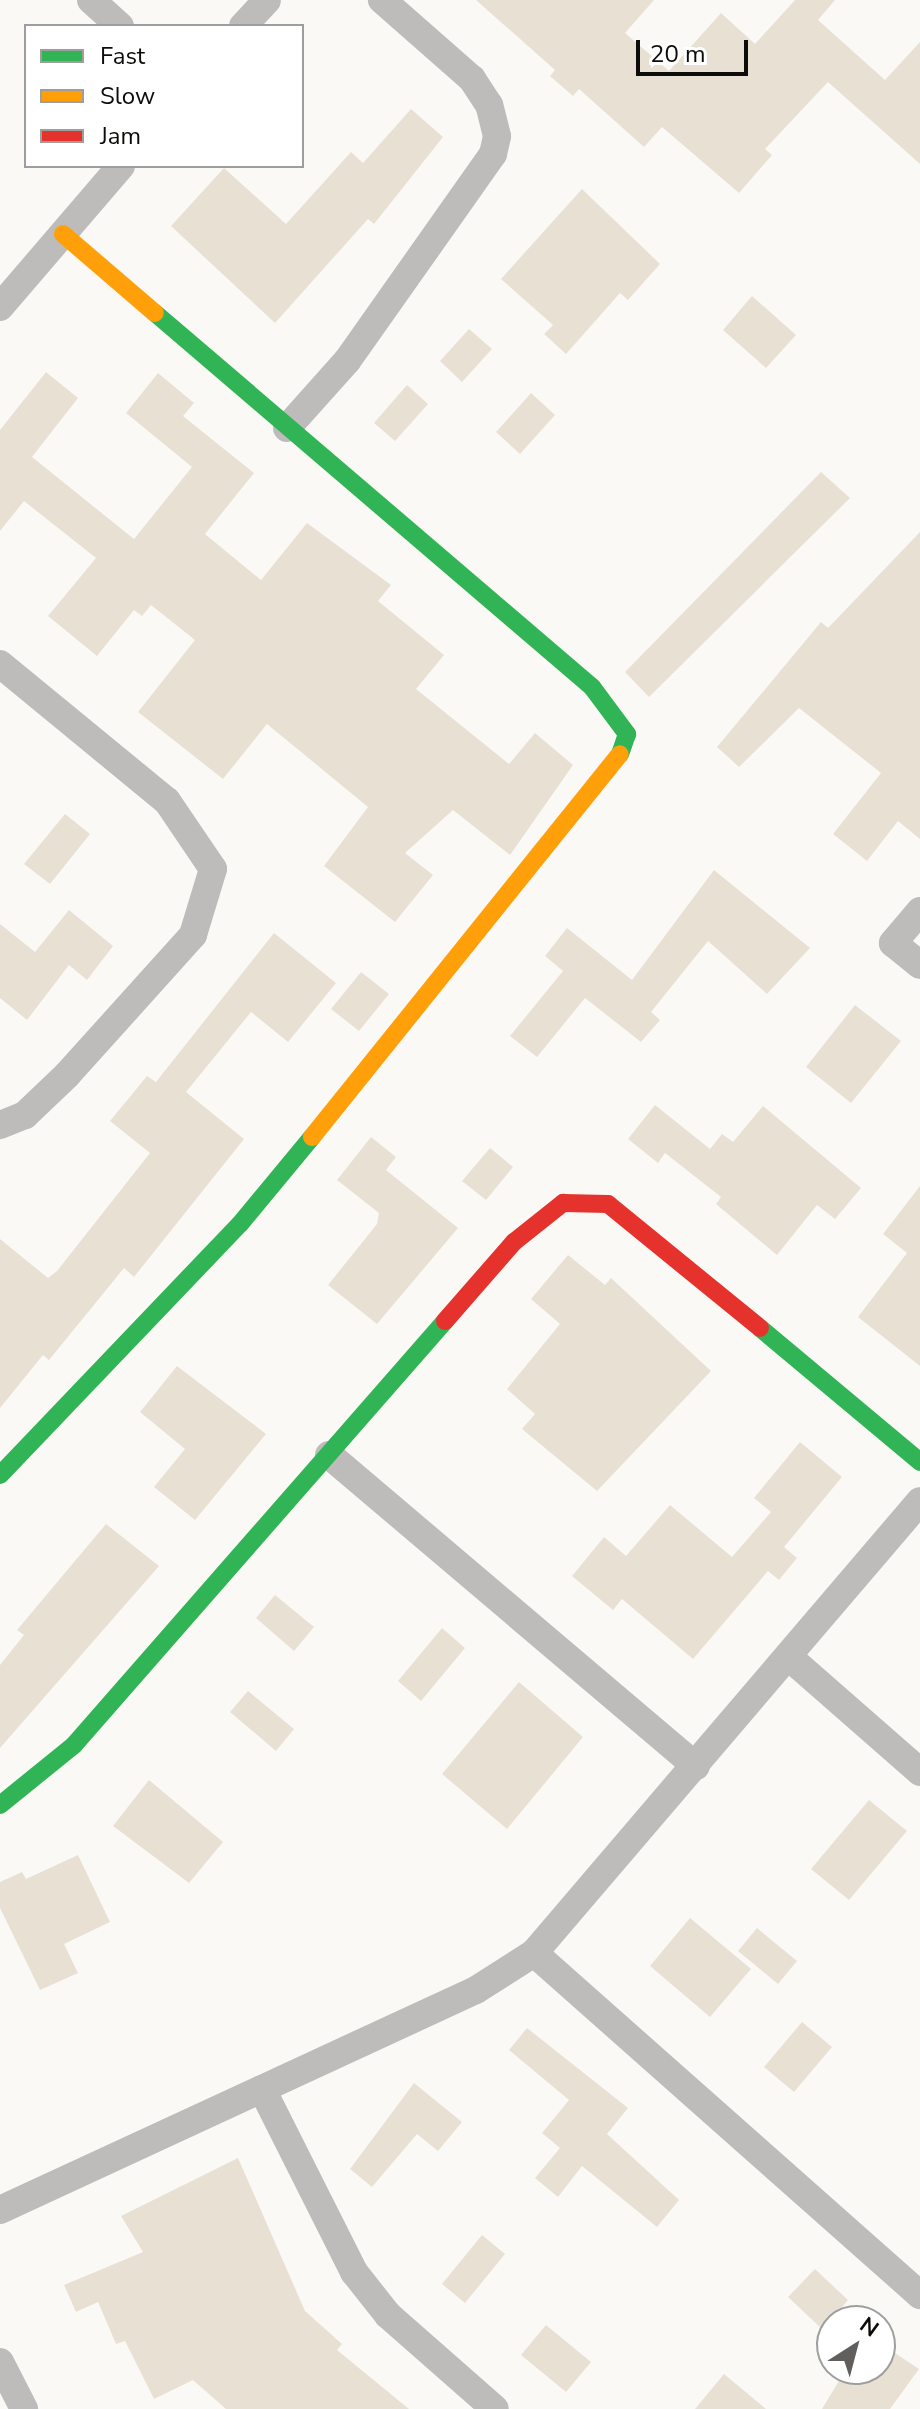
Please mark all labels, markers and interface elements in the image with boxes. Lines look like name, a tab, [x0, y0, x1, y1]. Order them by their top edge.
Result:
legend	[24, 24, 304, 168]
scale bar	[640, 24, 752, 74]
text: 20 m	[650, 38, 706, 70]
text: Fast	[100, 40, 145, 72]
text: Slow	[100, 80, 155, 112]
text: Jam	[100, 120, 141, 152]
north arrow	[816, 2305, 896, 2385]
text: N	[853, 2310, 884, 2344]

